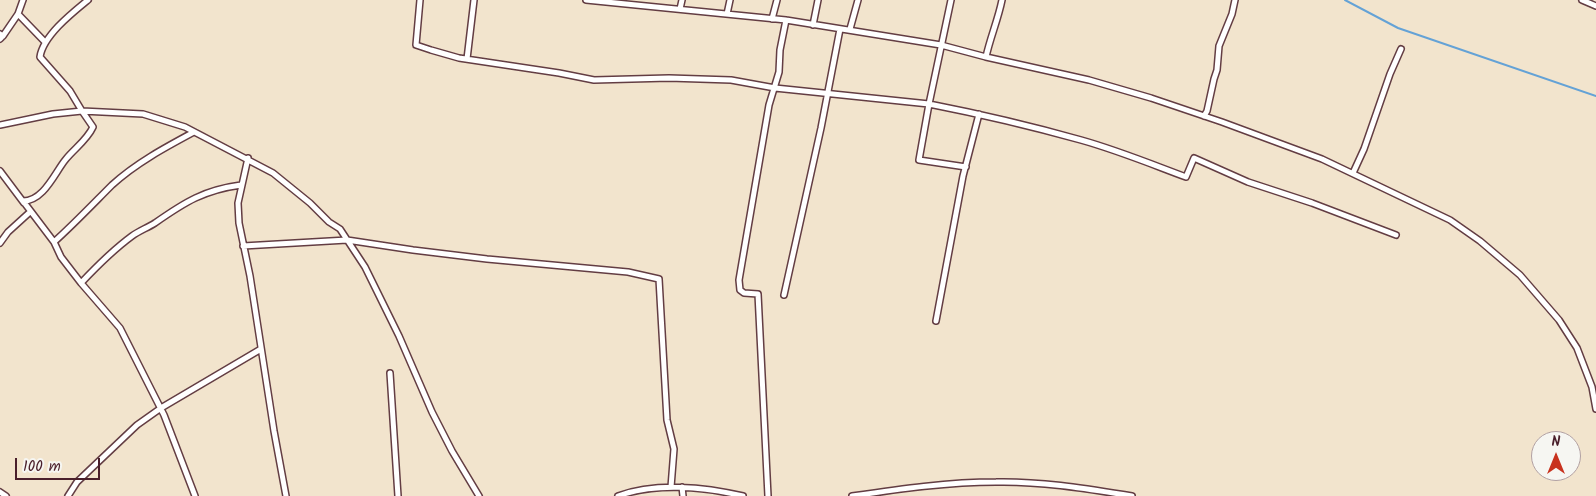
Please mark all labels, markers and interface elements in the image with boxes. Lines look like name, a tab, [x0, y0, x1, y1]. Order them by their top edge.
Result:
north arrow	[1531, 431, 1581, 481]
text: N	[1552, 431, 1560, 453]
scale bar	[18, 448, 102, 480]
text: 100 m	[23, 455, 61, 479]

